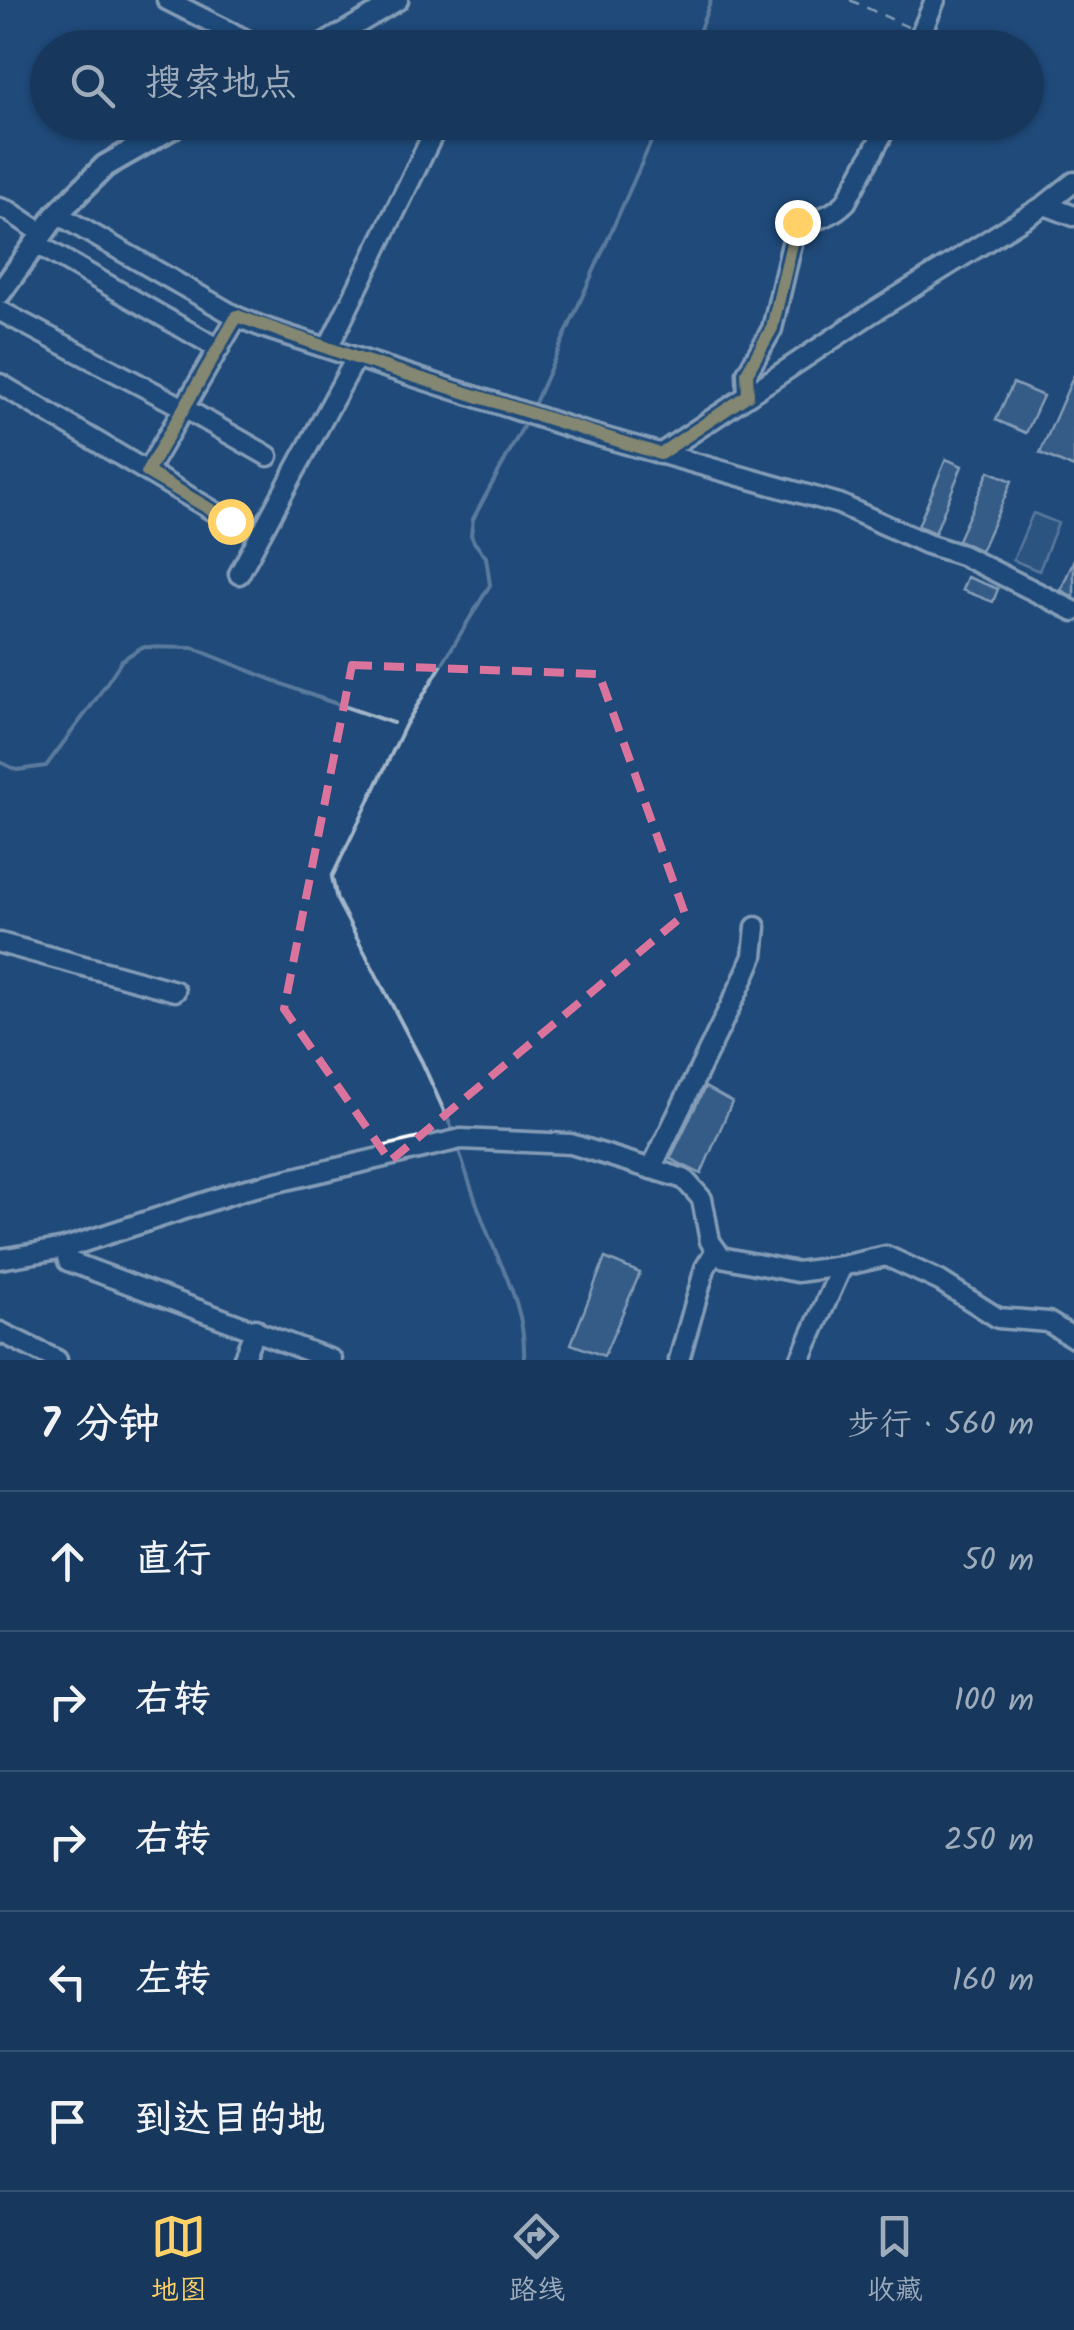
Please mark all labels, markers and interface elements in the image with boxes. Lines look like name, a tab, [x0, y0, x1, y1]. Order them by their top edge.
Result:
search box	[30, 30, 1044, 140]
text: 搜索地点	[145, 55, 297, 115]
icon: search	[65, 58, 120, 113]
route end	[775, 200, 821, 246]
route start	[208, 499, 254, 545]
text: 7 分钟	[40, 1392, 160, 1459]
text: 步行 · 560 m	[847, 1400, 1034, 1451]
text: 直行	[135, 1531, 211, 1591]
icon: ahead	[40, 1534, 95, 1589]
text: 50 m	[963, 1536, 1034, 1587]
text: 右转	[135, 1671, 211, 1731]
icon: right	[40, 1674, 95, 1729]
text: 100 m	[954, 1676, 1034, 1727]
text: 右转	[135, 1811, 211, 1871]
icon: right	[40, 1814, 95, 1869]
text: 250 m	[944, 1816, 1034, 1867]
text: 左转	[135, 1951, 211, 2011]
icon: left	[40, 1954, 95, 2009]
text: 160 m	[952, 1956, 1034, 2007]
text: 到达目的地	[135, 2091, 325, 2151]
icon: arrive	[40, 2094, 95, 2149]
tab: 地图	[151, 2209, 207, 2314]
tab: 路线	[509, 2209, 565, 2314]
tab: 收藏	[867, 2209, 923, 2314]

